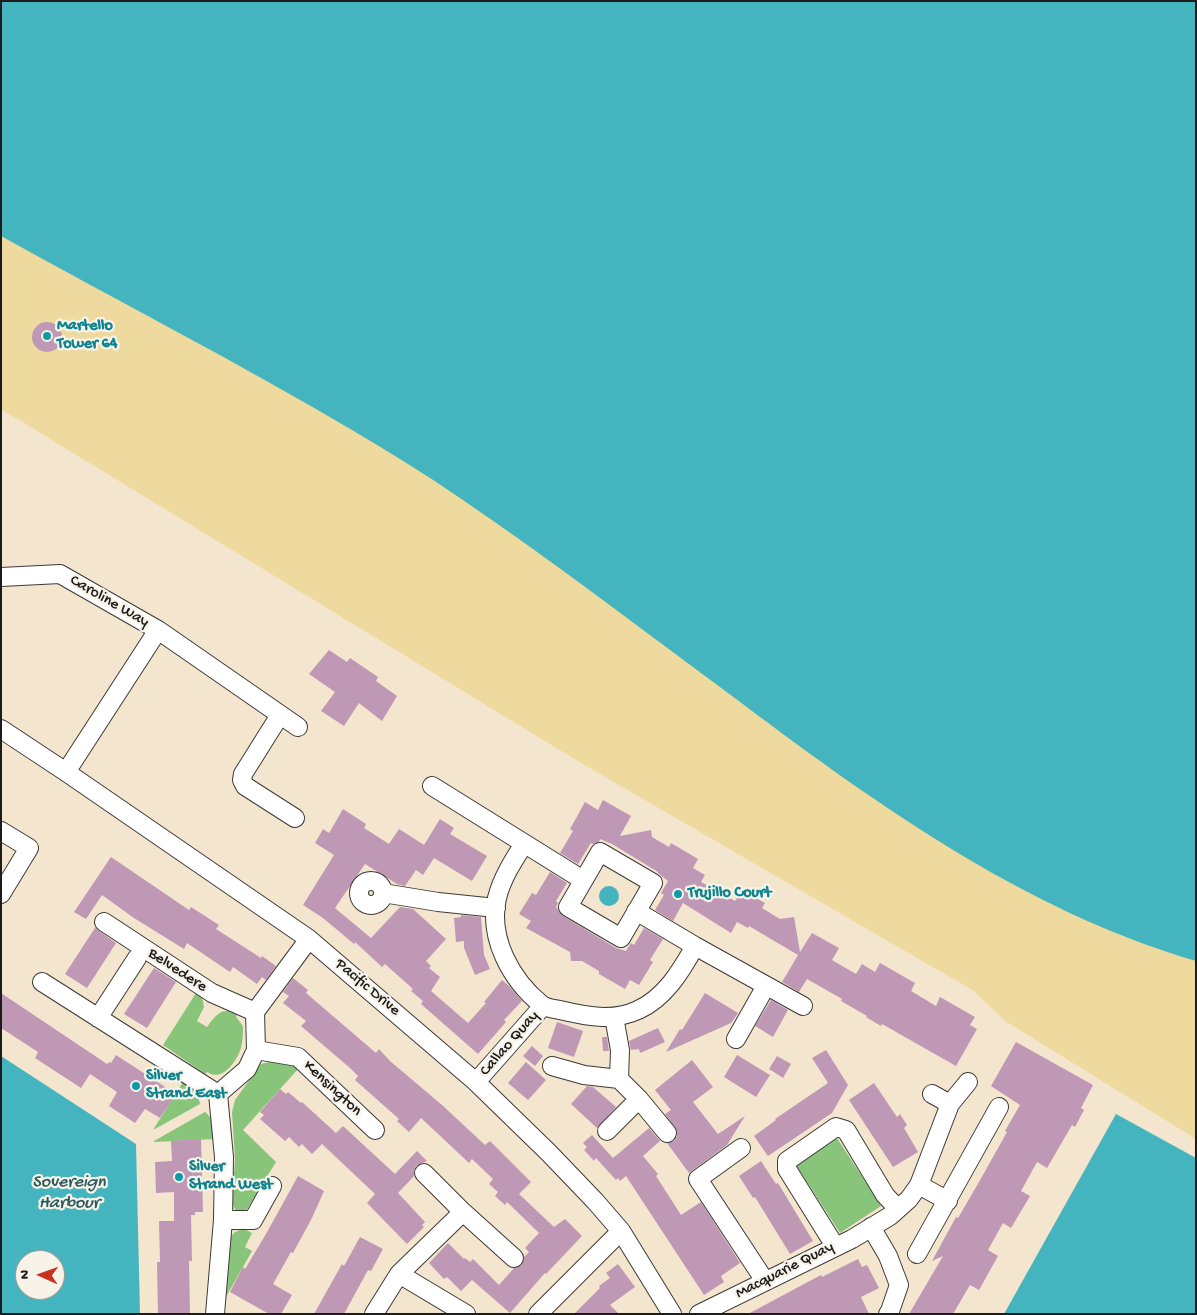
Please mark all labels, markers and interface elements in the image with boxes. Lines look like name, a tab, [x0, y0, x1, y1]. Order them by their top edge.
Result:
place label: Martello Tower 64	[57, 317, 117, 355]
marker: Martello Tower 64	[41, 330, 53, 342]
street label: Caroline Way	[66, 572, 152, 632]
place label: Trujillo Court	[688, 884, 771, 904]
marker: Trujillo Court	[672, 888, 684, 900]
street label: Belvedere	[144, 945, 210, 997]
street label: Pacific Drive	[331, 955, 403, 1021]
street label: Callao Quay	[476, 1007, 544, 1081]
street label: Kensington	[299, 1057, 365, 1121]
place label: Silver Strand East	[146, 1067, 227, 1105]
marker: Silver Strand East	[130, 1080, 142, 1092]
place label: Silver Strand West	[189, 1158, 273, 1196]
marker: Silver Strand West	[173, 1171, 185, 1183]
water label: Sovereign Harbour	[32, 1172, 106, 1214]
street label: Macquarie Quay	[733, 1238, 837, 1304]
north arrow	[15, 1250, 65, 1300]
text: N	[17, 1270, 34, 1279]

